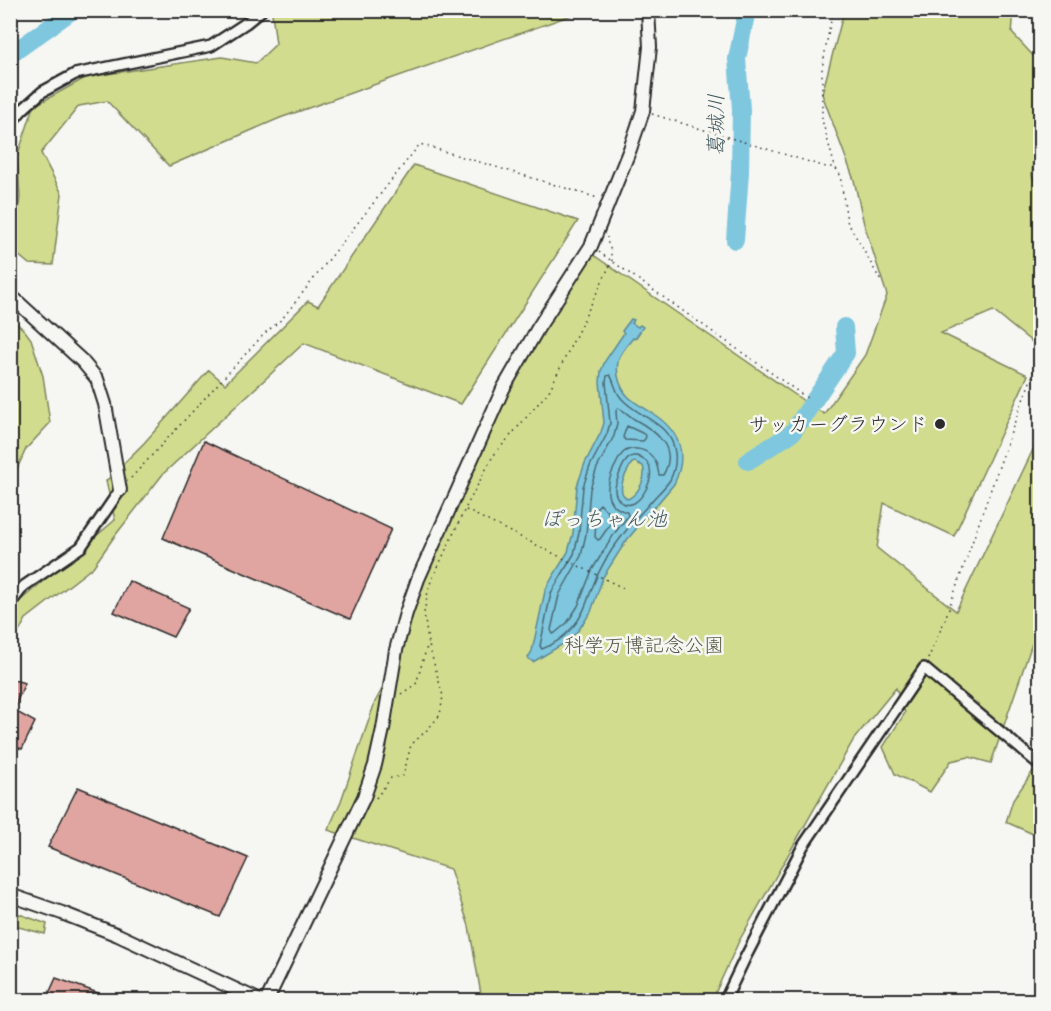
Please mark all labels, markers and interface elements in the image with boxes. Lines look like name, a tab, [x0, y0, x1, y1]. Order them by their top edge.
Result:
water label: 葛城川	[701, 94, 730, 157]
place label: サッカーグラウンド	[748, 410, 928, 437]
marker: サッカーグラウンド	[933, 417, 947, 431]
water label: ぽっちゃん池	[541, 504, 668, 533]
park label: 科学万博記念公園	[564, 631, 724, 658]

